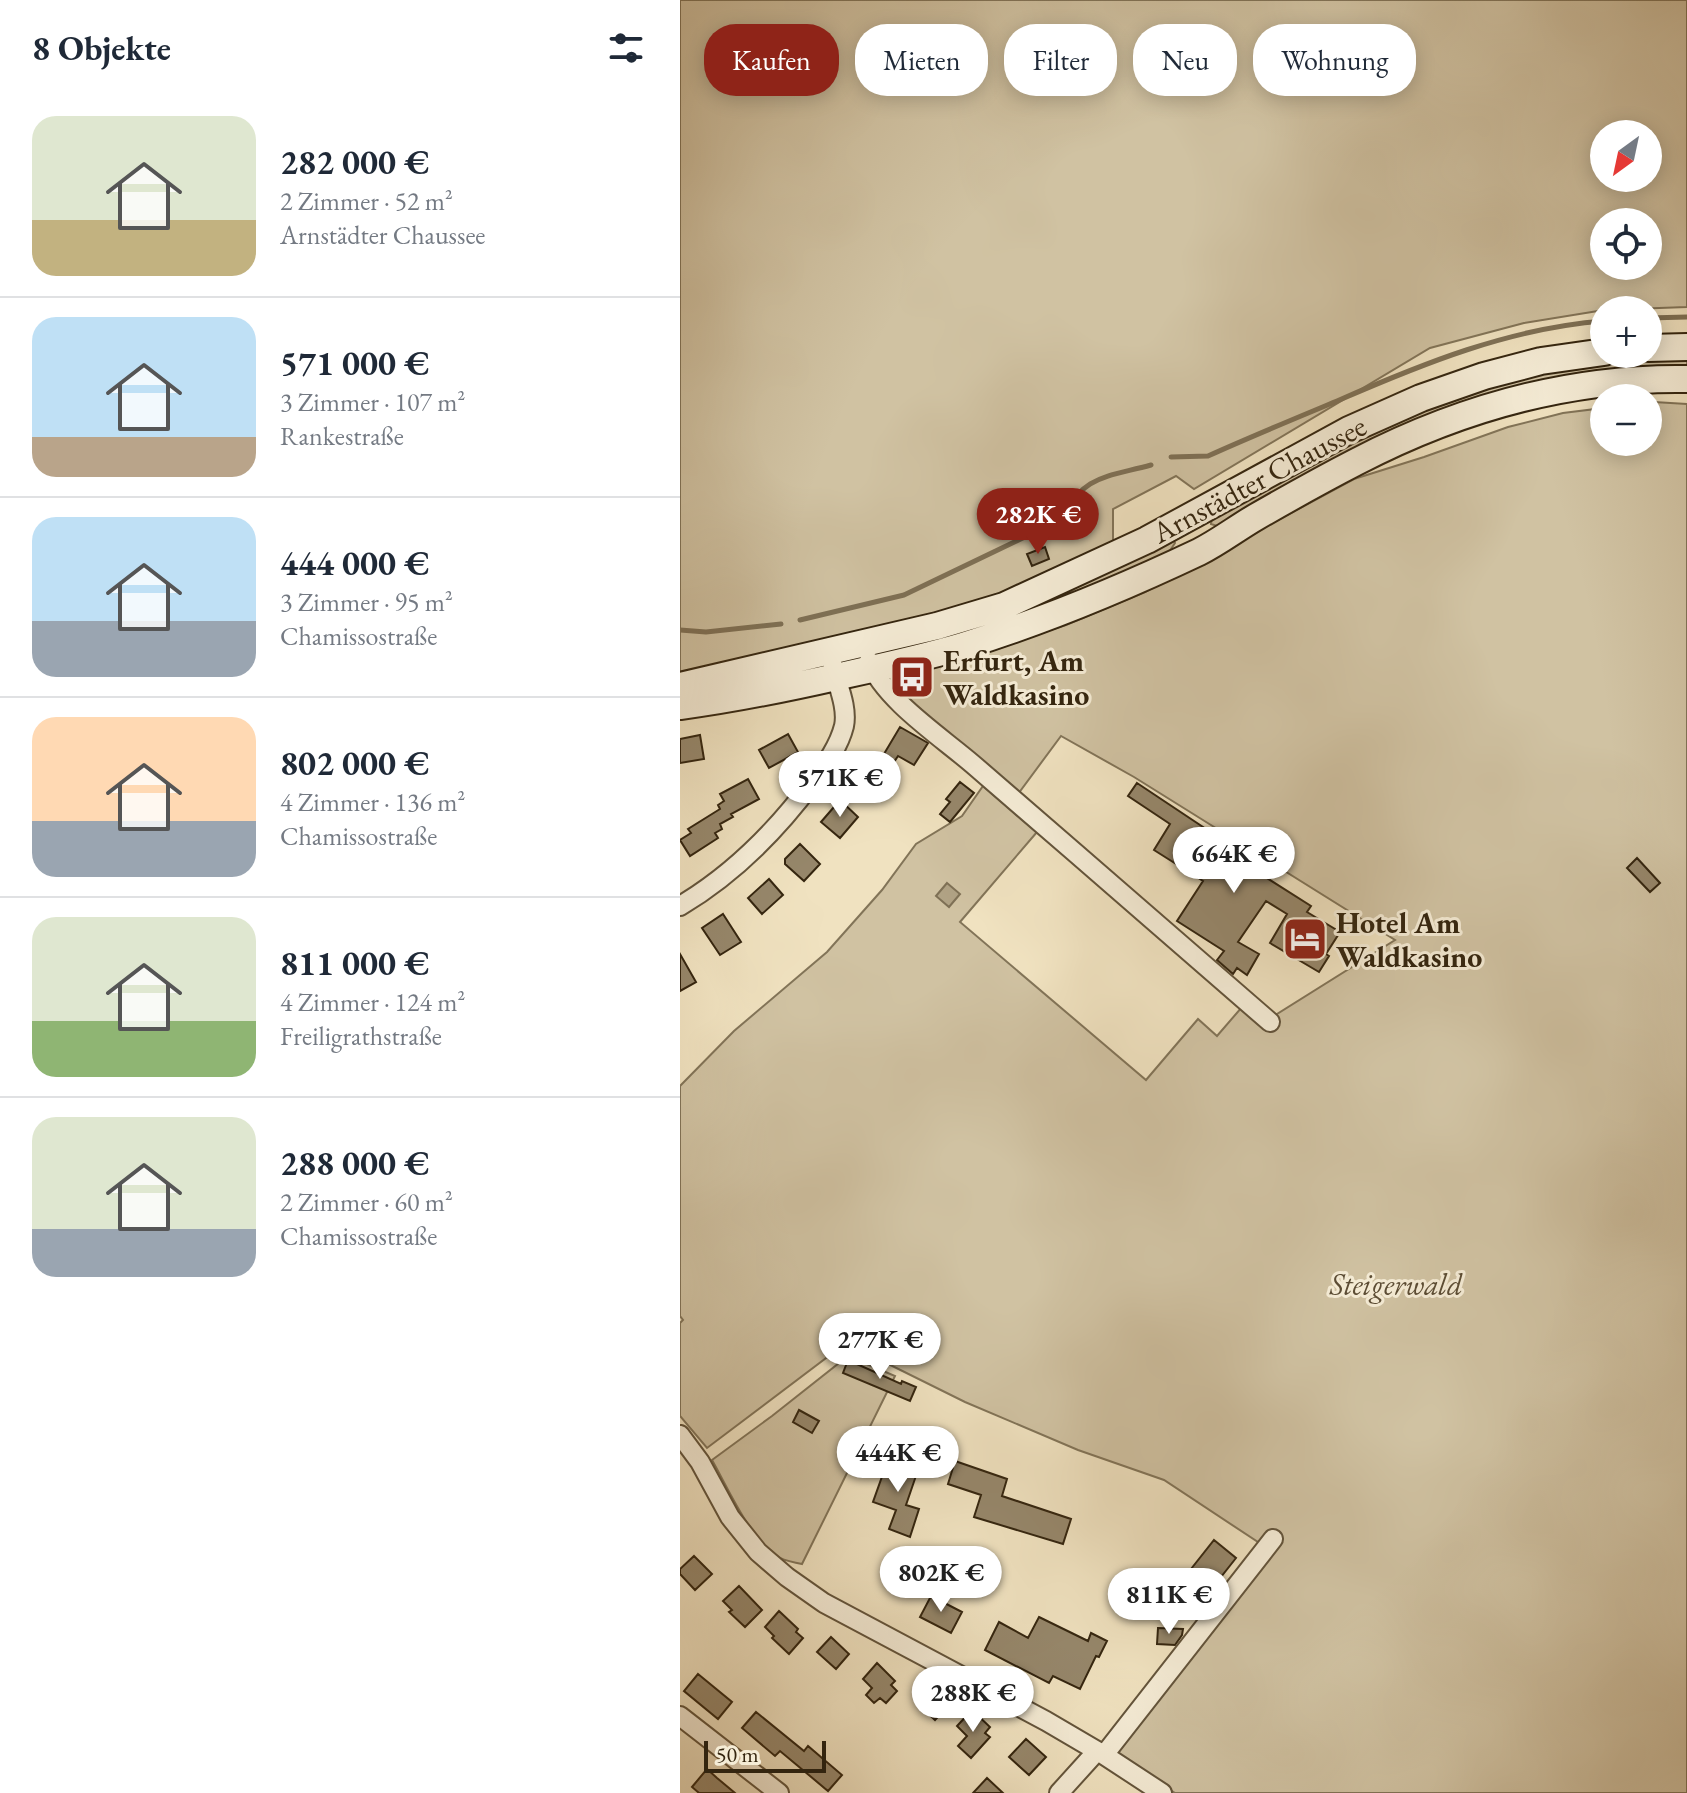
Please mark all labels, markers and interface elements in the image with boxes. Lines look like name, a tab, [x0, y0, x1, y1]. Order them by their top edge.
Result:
chip: Kaufen	[704, 24, 839, 96]
chip: Mieten	[855, 24, 988, 96]
chip: Filter	[1004, 24, 1117, 96]
chip: Neu	[1133, 24, 1237, 96]
chip: Wohnung	[1253, 24, 1416, 96]
text: 8 Objekte	[32, 26, 171, 70]
icon: filters	[604, 26, 648, 70]
north arrow	[1590, 120, 1662, 192]
map controls	[1590, 120, 1662, 456]
text: 282 000 €	[280, 140, 429, 184]
icon: home	[96, 148, 192, 244]
text: 2 Zimmer · 52 m²	[280, 184, 453, 218]
button: locate	[1590, 208, 1662, 280]
text: Arnstädter Chaussee	[280, 218, 485, 252]
button: +	[1590, 296, 1662, 368]
text: 571 000 €	[280, 341, 429, 385]
icon: home	[96, 349, 192, 445]
button: −	[1590, 384, 1662, 456]
text: 3 Zimmer · 107 m²	[280, 385, 465, 419]
street label: Arnstädter Chaussee	[1144, 406, 1373, 552]
text: Rankestraße	[280, 419, 404, 453]
pin: 282K €	[973, 488, 1103, 556]
text: 282K €	[995, 497, 1081, 531]
text: 444 000 €	[280, 541, 429, 585]
icon: home	[96, 549, 192, 645]
text: 3 Zimmer · 95 m²	[280, 585, 453, 619]
text: Chamissostraße	[280, 619, 437, 653]
place label: Erfurt, Am Waldkasino	[943, 641, 1089, 714]
bus stop icon: Erfurt, Am Waldkasino	[888, 653, 936, 701]
text: 802 000 €	[280, 741, 429, 785]
icon: home	[96, 749, 192, 845]
pin: 571K €	[775, 751, 905, 819]
text: 571K €	[797, 760, 883, 794]
text: 4 Zimmer · 136 m²	[280, 785, 465, 819]
text: Chamissostraße	[280, 819, 437, 853]
pin: 664K €	[1169, 827, 1299, 895]
text: 664K €	[1191, 836, 1277, 870]
place label: Hotel Am Waldkasino	[1336, 903, 1482, 976]
hotel icon: Hotel Am Waldkasino	[1281, 915, 1329, 963]
text: 811 000 €	[280, 941, 429, 985]
icon: home	[96, 949, 192, 1045]
text: 4 Zimmer · 124 m²	[280, 985, 465, 1019]
text: Freiligrathstraße	[280, 1019, 442, 1053]
text: 288 000 €	[280, 1141, 429, 1185]
icon: home	[96, 1149, 192, 1245]
text: 2 Zimmer · 60 m²	[280, 1185, 453, 1219]
text: Chamissostraße	[280, 1219, 437, 1253]
park label: Steigerwald	[1329, 1265, 1463, 1304]
pin: 277K €	[815, 1313, 945, 1381]
text: 277K €	[837, 1322, 923, 1356]
pin: 444K €	[833, 1426, 963, 1494]
text: 444K €	[855, 1435, 941, 1469]
pin: 802K €	[876, 1546, 1006, 1614]
text: 802K €	[898, 1555, 984, 1589]
pin: 811K €	[1104, 1568, 1234, 1636]
text: 811K €	[1126, 1577, 1212, 1611]
pin: 288K €	[908, 1666, 1038, 1734]
text: 288K €	[930, 1675, 1016, 1709]
scale bar	[704, 1737, 826, 1773]
text: 50 m	[716, 1740, 759, 1769]

